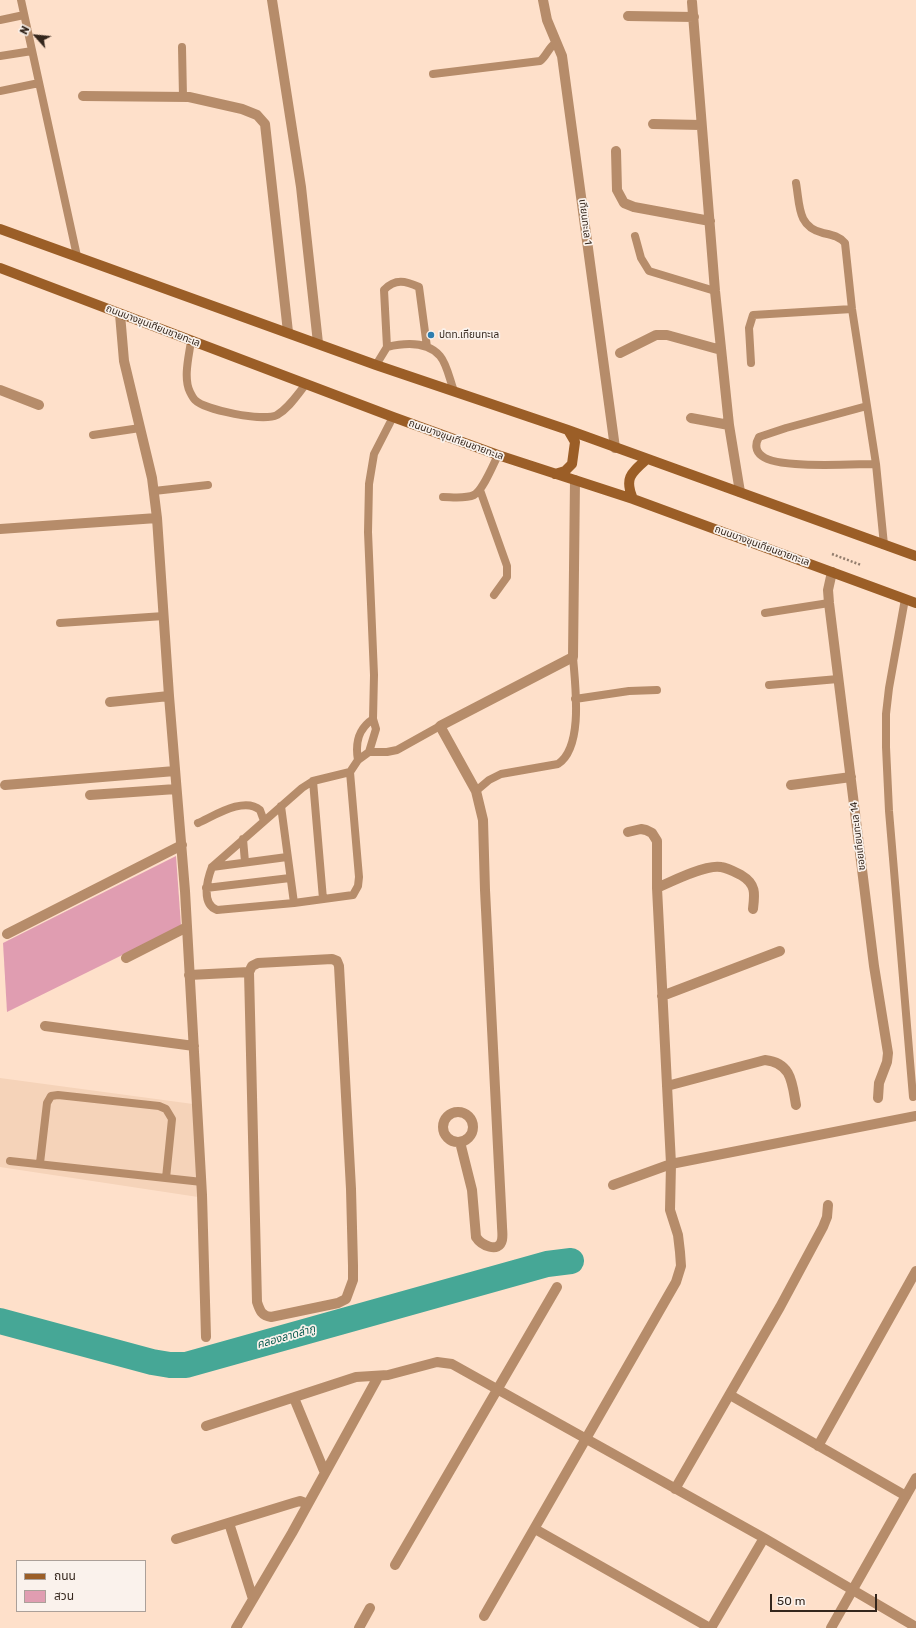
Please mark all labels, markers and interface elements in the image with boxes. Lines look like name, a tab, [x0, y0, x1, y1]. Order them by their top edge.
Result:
north arrow	[16, 16, 56, 56]
text: N	[17, 24, 32, 37]
street label: เทียนทะเล 1	[576, 199, 594, 245]
street label: ถนนบางขุนเทียนชายทะเล	[104, 302, 202, 350]
place label: ปตท.เทียนทะเล	[439, 329, 499, 341]
marker: ปตท.เทียนทะเล	[426, 330, 436, 340]
street label: ถนนบางขุนเทียนชายทะเล	[407, 417, 505, 463]
street label: ถนนบางขุนเทียนชายทะเล	[713, 523, 811, 569]
street label: ซอยเทียนทะเล 14	[848, 801, 868, 871]
water label: คลองลาดลำภู	[255, 1322, 317, 1352]
legend	[16, 1560, 146, 1612]
text: ถนน	[54, 1569, 76, 1583]
scale bar	[772, 1586, 879, 1612]
text: สวน	[54, 1589, 74, 1603]
text: 50 m	[777, 1594, 805, 1608]

